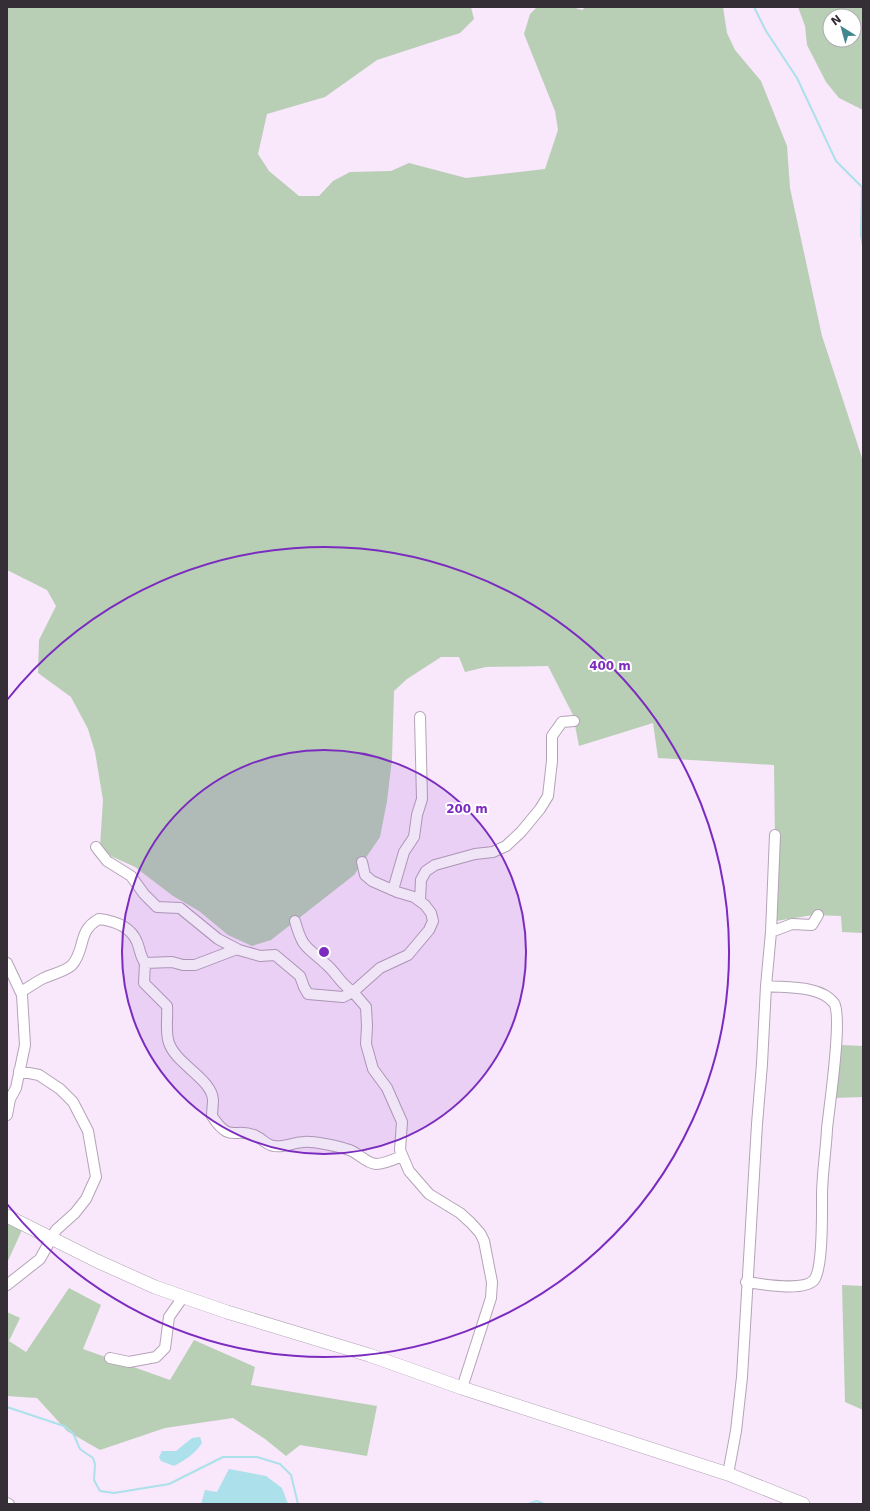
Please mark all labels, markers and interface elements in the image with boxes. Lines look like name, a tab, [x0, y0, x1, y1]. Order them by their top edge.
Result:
north arrow	[822, 8, 862, 48]
text: N	[829, 12, 844, 28]
text: 400 m	[589, 659, 631, 673]
text: 200 m	[446, 802, 488, 816]
centre of rings	[317, 945, 331, 959]

